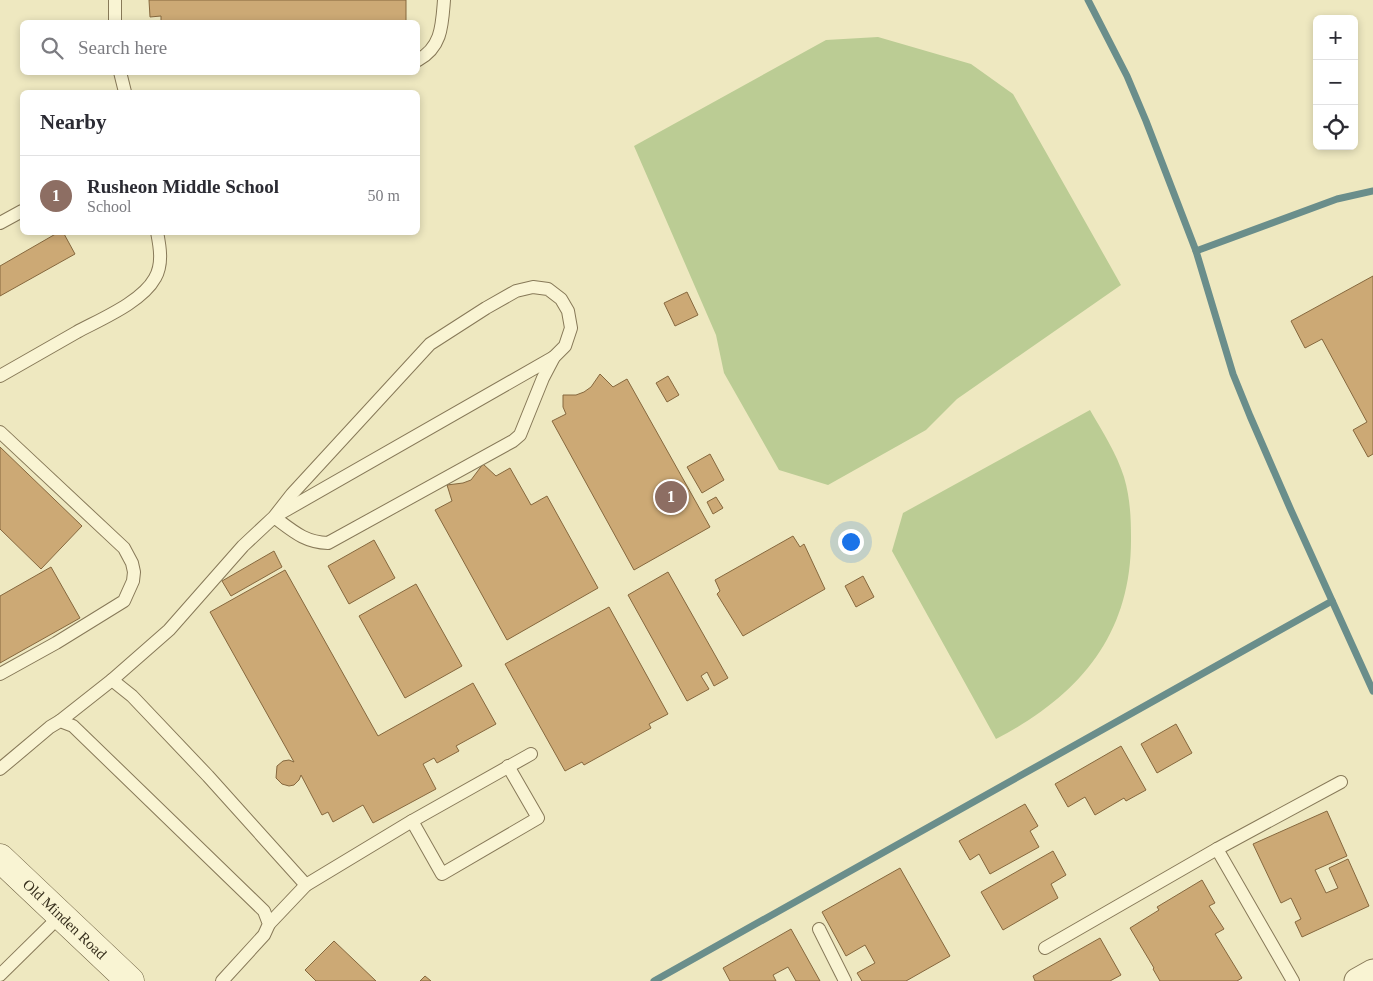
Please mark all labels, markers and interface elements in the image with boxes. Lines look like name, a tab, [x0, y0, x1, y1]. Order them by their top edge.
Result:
map controls	[1313, 15, 1358, 150]
button: +	[1313, 15, 1358, 60]
search box	[20, 20, 420, 75]
icon: search	[38, 34, 66, 62]
text: Search here	[78, 37, 167, 58]
button: −	[1313, 60, 1358, 105]
button: locate	[1313, 105, 1358, 150]
text: Nearby	[40, 110, 107, 134]
text: Rusheon Middle School	[87, 176, 279, 197]
text: 1	[52, 187, 60, 204]
text: 50 m	[368, 187, 400, 204]
text: School	[87, 198, 131, 215]
pin: 1	[655, 478, 687, 516]
your location	[838, 529, 864, 555]
street label: Old Minden Road	[20, 876, 110, 963]

